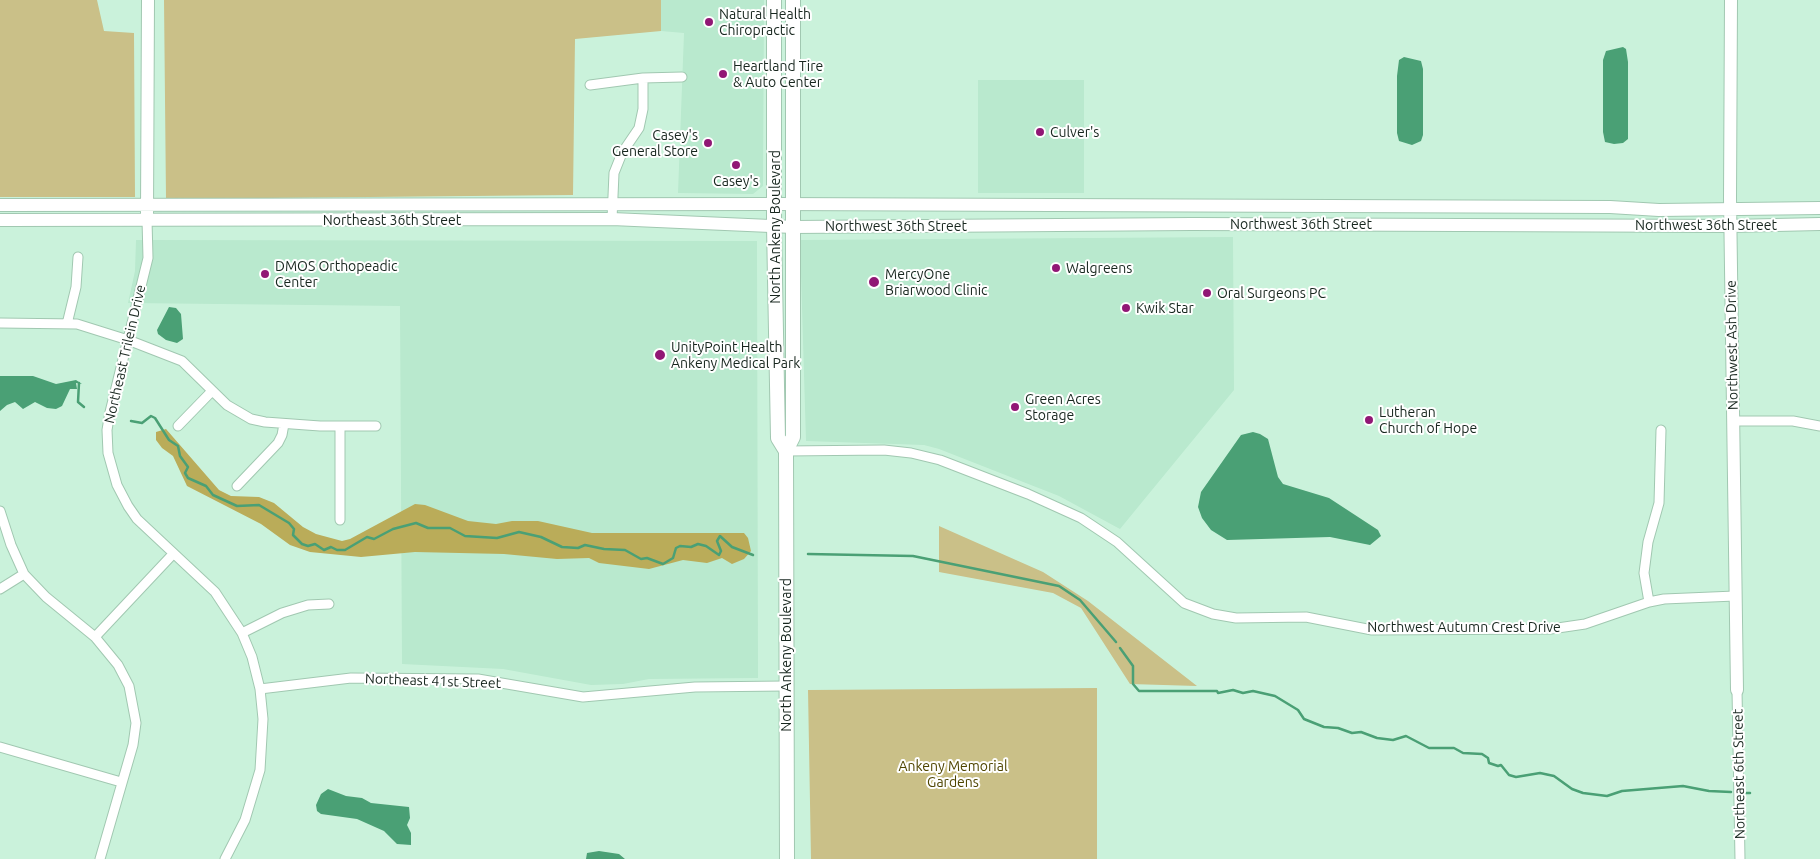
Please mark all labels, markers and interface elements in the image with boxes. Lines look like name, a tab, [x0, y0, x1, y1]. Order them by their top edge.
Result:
place label: Natural Health Chiropractic	[719, 6, 811, 38]
marker: Natural Health Chiropractic	[703, 16, 715, 28]
place label: Heartland Tire & Auto Center	[733, 58, 823, 90]
marker: Heartland Tire & Auto Center	[717, 68, 729, 80]
place label: Culver's	[1050, 124, 1099, 140]
marker: Culver's	[1034, 126, 1046, 138]
place label: Casey's General Store	[612, 127, 698, 160]
marker: Casey's General Store	[702, 137, 714, 149]
street label: North Ankeny Boulevard	[767, 150, 783, 304]
marker: Casey's	[730, 159, 742, 171]
place label: Casey's	[713, 173, 759, 189]
street label: Northeast 36th Street	[323, 212, 461, 228]
street label: Northwest 36th Street	[1230, 216, 1372, 232]
street label: Northwest 36th Street	[1635, 217, 1777, 233]
street label: Northwest 36th Street	[825, 218, 967, 234]
place label: DMOS Orthopeadic Center	[275, 258, 398, 290]
place label: Walgreens	[1066, 260, 1132, 276]
marker: Walgreens	[1050, 262, 1062, 274]
place label: MercyOne Briarwood Clinic	[885, 266, 988, 298]
marker: DMOS Orthopeadic Center	[259, 268, 271, 280]
marker: MercyOne Briarwood Clinic	[867, 275, 881, 289]
street label: Northwest Ash Drive	[1722, 280, 1742, 410]
street label: Northeast Trilein Drive	[101, 283, 149, 425]
place label: Oral Surgeons PC	[1217, 285, 1326, 301]
marker: Oral Surgeons PC	[1201, 287, 1213, 299]
place label: Kwik Star	[1136, 300, 1194, 316]
marker: Kwik Star	[1120, 302, 1132, 314]
place label: UnityPoint Health Ankeny Medical Park	[671, 339, 800, 372]
marker: UnityPoint Health Ankeny Medical Park	[653, 348, 667, 362]
place label: Green Acres Storage	[1025, 391, 1101, 424]
marker: Green Acres Storage	[1009, 401, 1021, 413]
place label: Lutheran Church of Hope	[1379, 404, 1477, 437]
marker: Lutheran Church of Hope	[1363, 414, 1375, 426]
street label: North Ankeny Boulevard	[778, 578, 794, 732]
street label: Northwest Autumn Crest Drive	[1367, 619, 1561, 635]
street label: Northeast 41st Street	[365, 670, 501, 692]
street label: Northeast 6th Street	[1729, 709, 1749, 839]
park label: Ankeny Memorial Gardens	[898, 758, 1008, 790]

